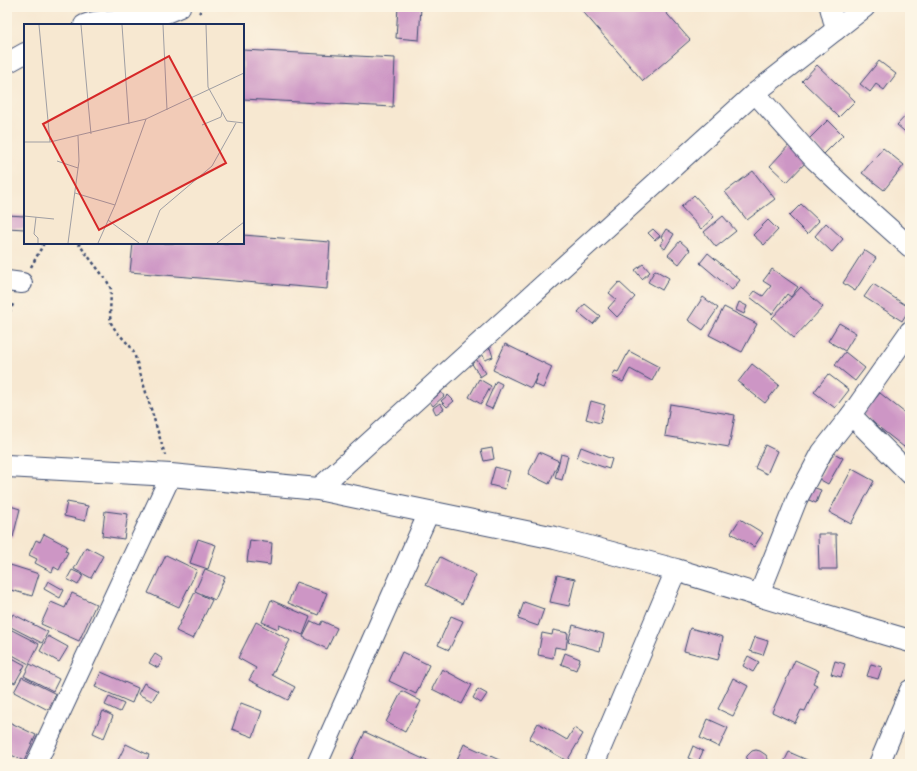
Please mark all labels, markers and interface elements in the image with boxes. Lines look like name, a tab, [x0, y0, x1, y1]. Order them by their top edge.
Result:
inset map	[24, 24, 244, 244]

